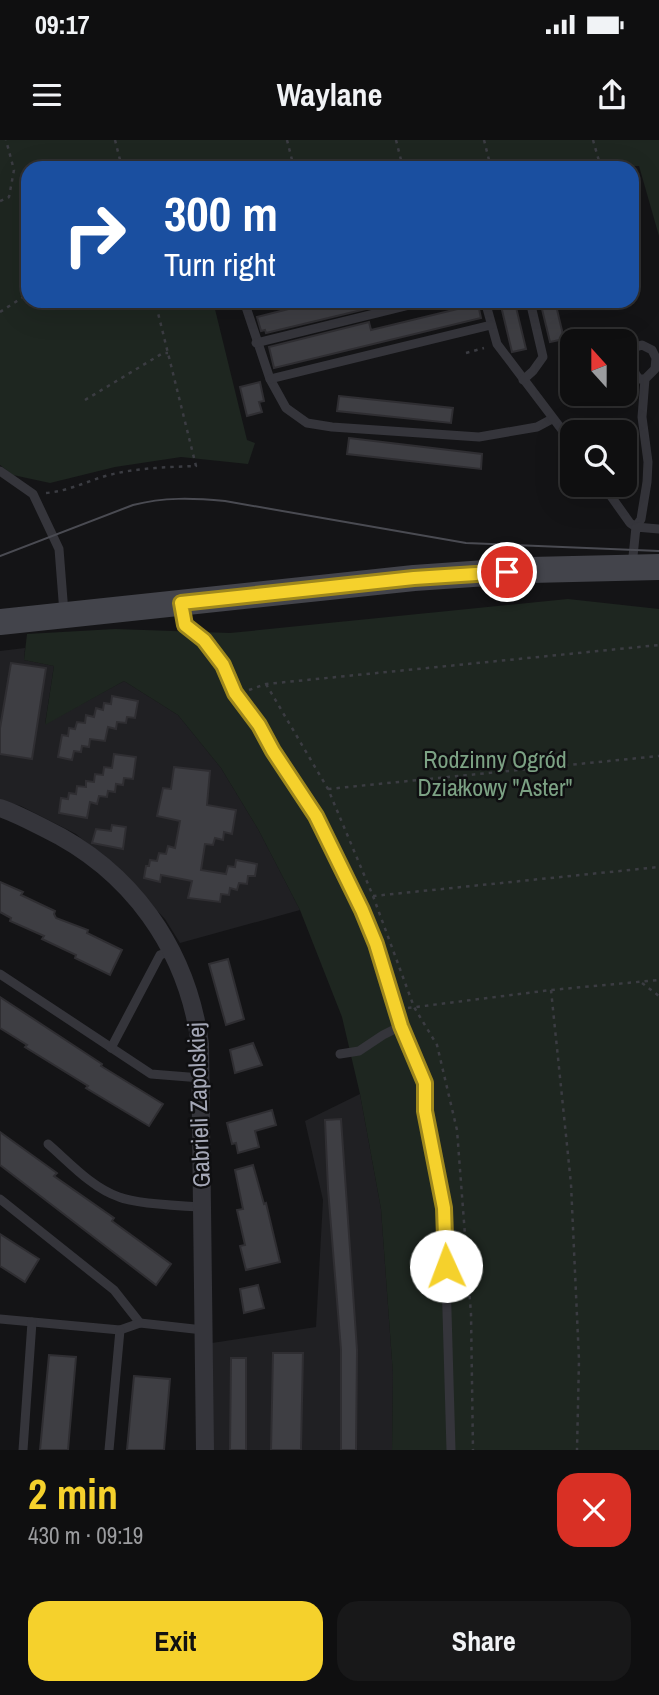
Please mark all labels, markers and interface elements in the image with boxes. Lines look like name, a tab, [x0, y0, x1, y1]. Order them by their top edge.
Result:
text: 09:17	[35, 7, 90, 42]
text: Waylane	[277, 73, 382, 116]
icon: menu	[28, 76, 66, 114]
icon: share	[593, 76, 631, 114]
text: 300 m	[164, 180, 278, 246]
icon: right	[49, 189, 140, 280]
text: Turn right	[164, 243, 276, 286]
north arrow	[560, 329, 637, 406]
map controls	[560, 329, 637, 497]
button: search	[560, 420, 637, 497]
pin	[477, 542, 537, 602]
icon: arrive	[488, 553, 526, 591]
park label: Rodzinny Ogród Działkowy "Aster"	[417, 743, 573, 803]
street label: Gabrieli Zapolskiej	[179, 1022, 217, 1188]
position arrow	[409, 1229, 483, 1303]
text: 2 min	[28, 1466, 118, 1522]
button: close	[557, 1473, 631, 1547]
text: 430 m · 09:19	[28, 1520, 143, 1551]
button: Exit	[28, 1601, 323, 1681]
button: Share	[337, 1601, 631, 1681]

